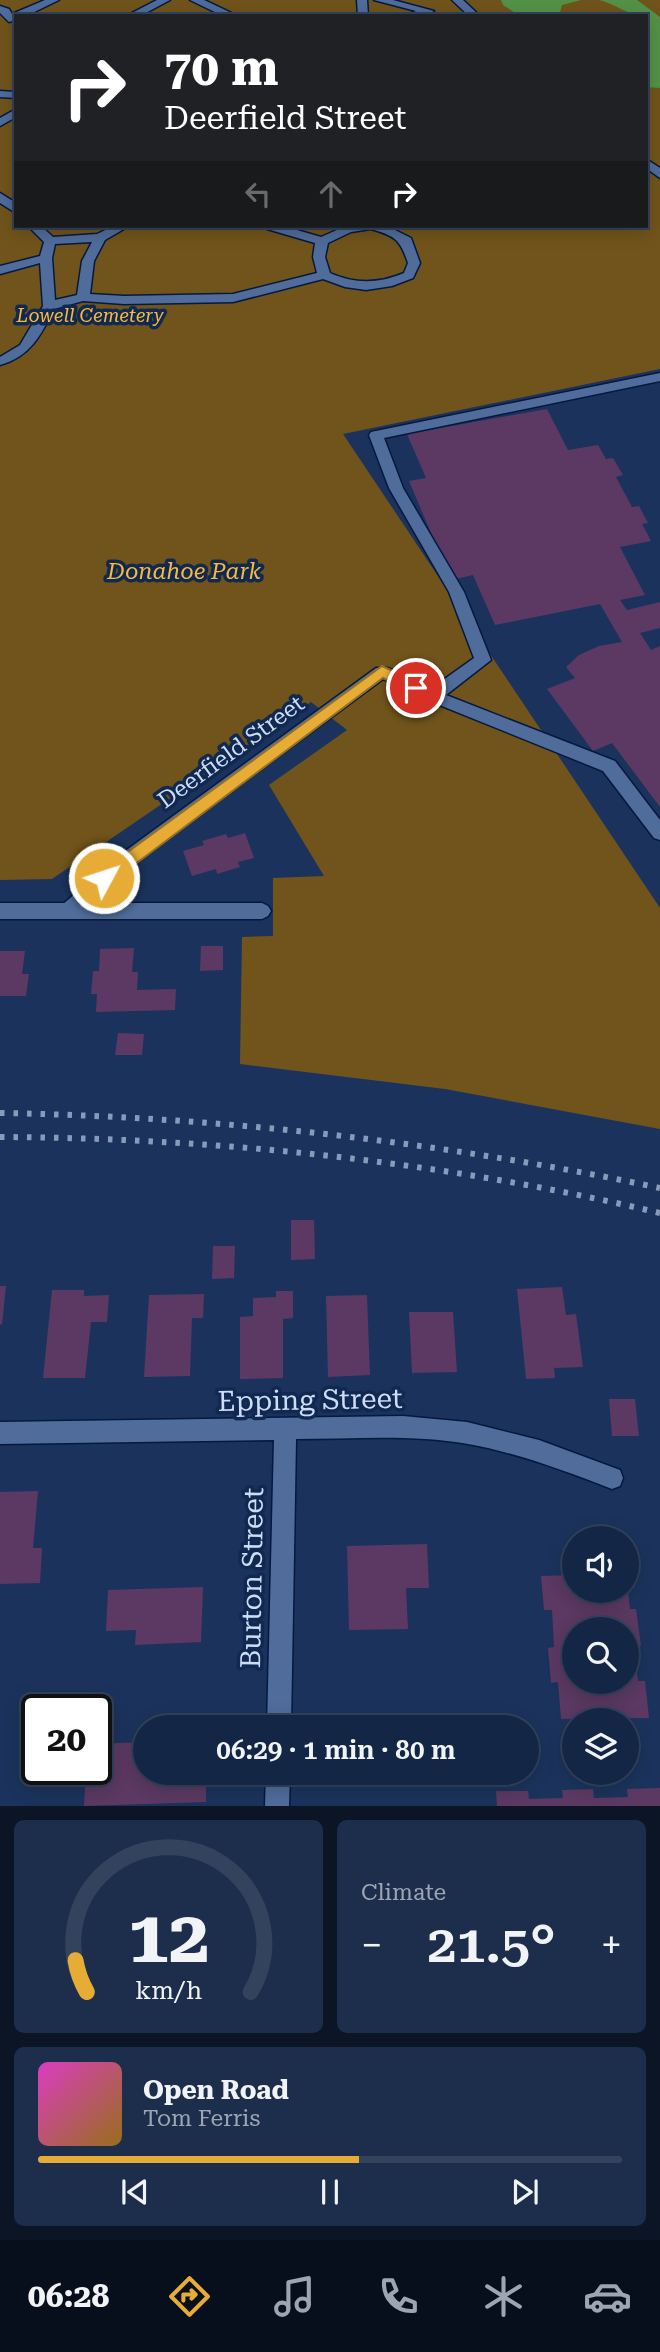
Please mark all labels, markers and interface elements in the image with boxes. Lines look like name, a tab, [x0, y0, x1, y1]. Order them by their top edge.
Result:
text: 70 m	[164, 40, 279, 97]
icon: right	[49, 42, 140, 133]
text: Deerfield Street	[164, 99, 406, 137]
icon: left	[239, 175, 277, 213]
icon: ahead	[312, 175, 350, 213]
icon: right	[385, 175, 423, 213]
park label: Lowell Cemetery	[16, 304, 164, 327]
park label: Donahoe Park	[106, 558, 262, 585]
pin	[386, 658, 446, 718]
icon: arrive	[397, 669, 435, 707]
street label: Deerfield Street	[153, 690, 310, 814]
position arrow	[67, 841, 141, 915]
street label: Epping Street	[217, 1382, 403, 1418]
street label: Burton Street	[234, 1487, 270, 1669]
map controls	[562, 1526, 639, 1785]
button: sound	[562, 1526, 639, 1603]
button: search	[562, 1617, 639, 1694]
speed limit sign: 20	[21, 1694, 112, 1785]
button: layers	[562, 1708, 639, 1785]
text: 06:29 · 1 min · 80 m	[216, 1735, 456, 1765]
text: Climate	[361, 1879, 446, 1906]
text: 12	[128, 1896, 209, 1981]
text: 21.5°	[427, 1914, 556, 1975]
text: −	[361, 1923, 382, 1967]
text: +	[601, 1923, 622, 1967]
text: km/h	[135, 1976, 202, 2005]
text: Open Road	[143, 2075, 289, 2105]
text: Tom Ferris	[143, 2105, 260, 2132]
icon: previous	[116, 2173, 154, 2211]
icon: pause	[311, 2173, 349, 2211]
icon: next	[506, 2173, 544, 2211]
icon: directions	[165, 2272, 214, 2321]
icon: music	[270, 2272, 319, 2321]
icon: phone	[374, 2272, 423, 2321]
icon: climate	[479, 2272, 528, 2321]
icon: car	[583, 2272, 632, 2321]
text: 06:28	[28, 2277, 109, 2315]

